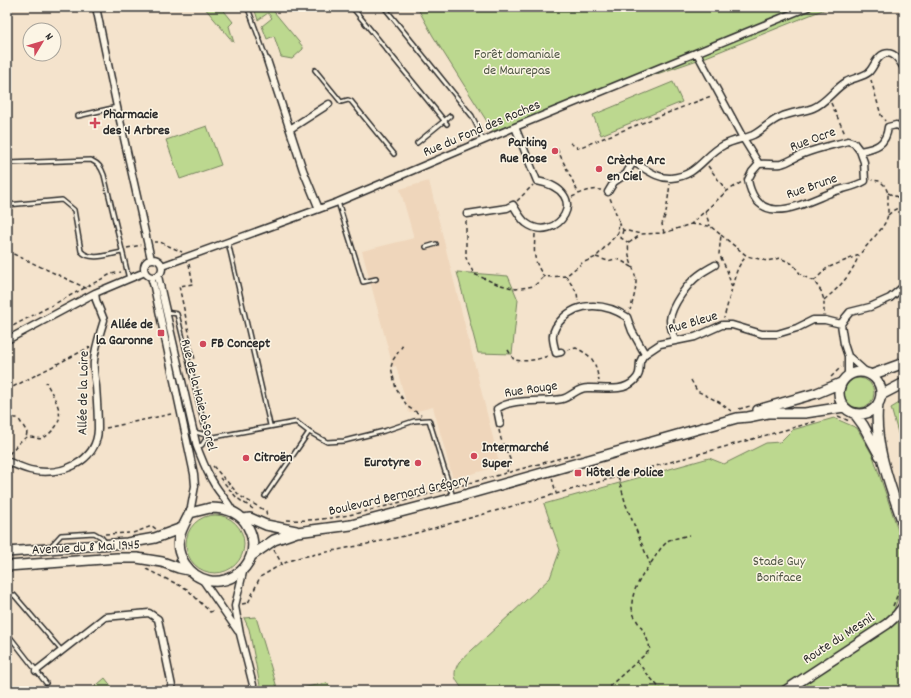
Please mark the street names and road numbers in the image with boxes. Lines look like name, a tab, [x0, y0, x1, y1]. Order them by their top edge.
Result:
street label: Rue du Fond des Roches	[420, 95, 544, 163]
street label: Rue Ocre	[787, 123, 839, 157]
street label: Rue Brune	[784, 169, 840, 205]
street label: Rue Bleue	[666, 306, 720, 340]
street label: Rue de la Haie à Sorel	[174, 337, 222, 453]
street label: Allée de la Loire	[73, 351, 95, 435]
street label: Rue Rouge	[503, 376, 559, 404]
street label: Boulevard Bernard Grégory	[327, 470, 471, 522]
street label: Avenue du 8 Mai 1945	[31, 535, 141, 561]
street label: Route du Mesnil	[799, 608, 879, 670]

